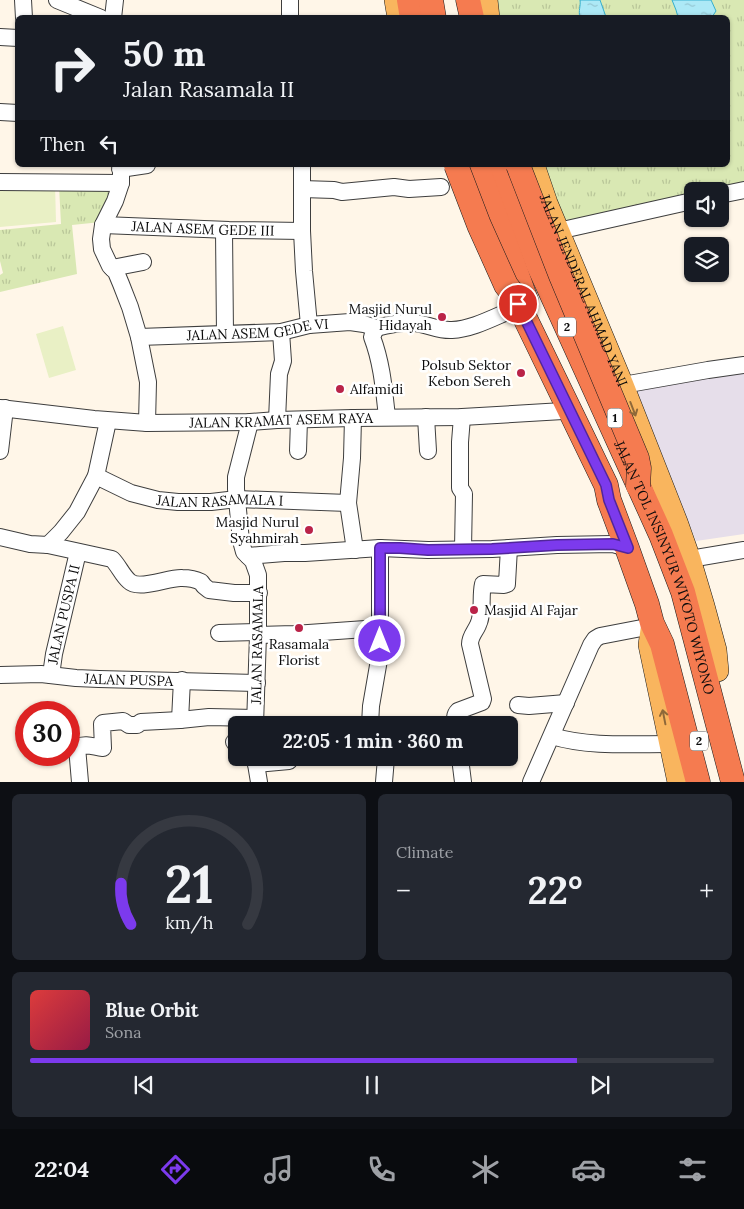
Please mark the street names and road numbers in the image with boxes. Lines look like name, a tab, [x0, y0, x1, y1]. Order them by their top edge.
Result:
street label: JALAN JENDERAL AHMAD YANI	[535, 191, 632, 389]
street label: JALAN ASEM GEDE III	[130, 217, 275, 240]
street label: JALAN ASEM GEDE VI	[185, 315, 329, 344]
road number: 2	[558, 318, 576, 337]
road number: 1	[608, 408, 622, 428]
street label: JALAN KRAMAT ASEM RAYA	[188, 409, 373, 432]
street label: JALAN TOL INSINYUR WIYOTO WIYONO	[610, 437, 719, 696]
street label: JALAN RASAMALA I	[155, 490, 284, 511]
street label: JALAN PUSPA II	[44, 563, 84, 666]
street label: JALAN RASAMALA	[247, 585, 267, 705]
street label: JALAN PUSPA	[83, 669, 174, 690]
road number: 2	[690, 731, 708, 750]

